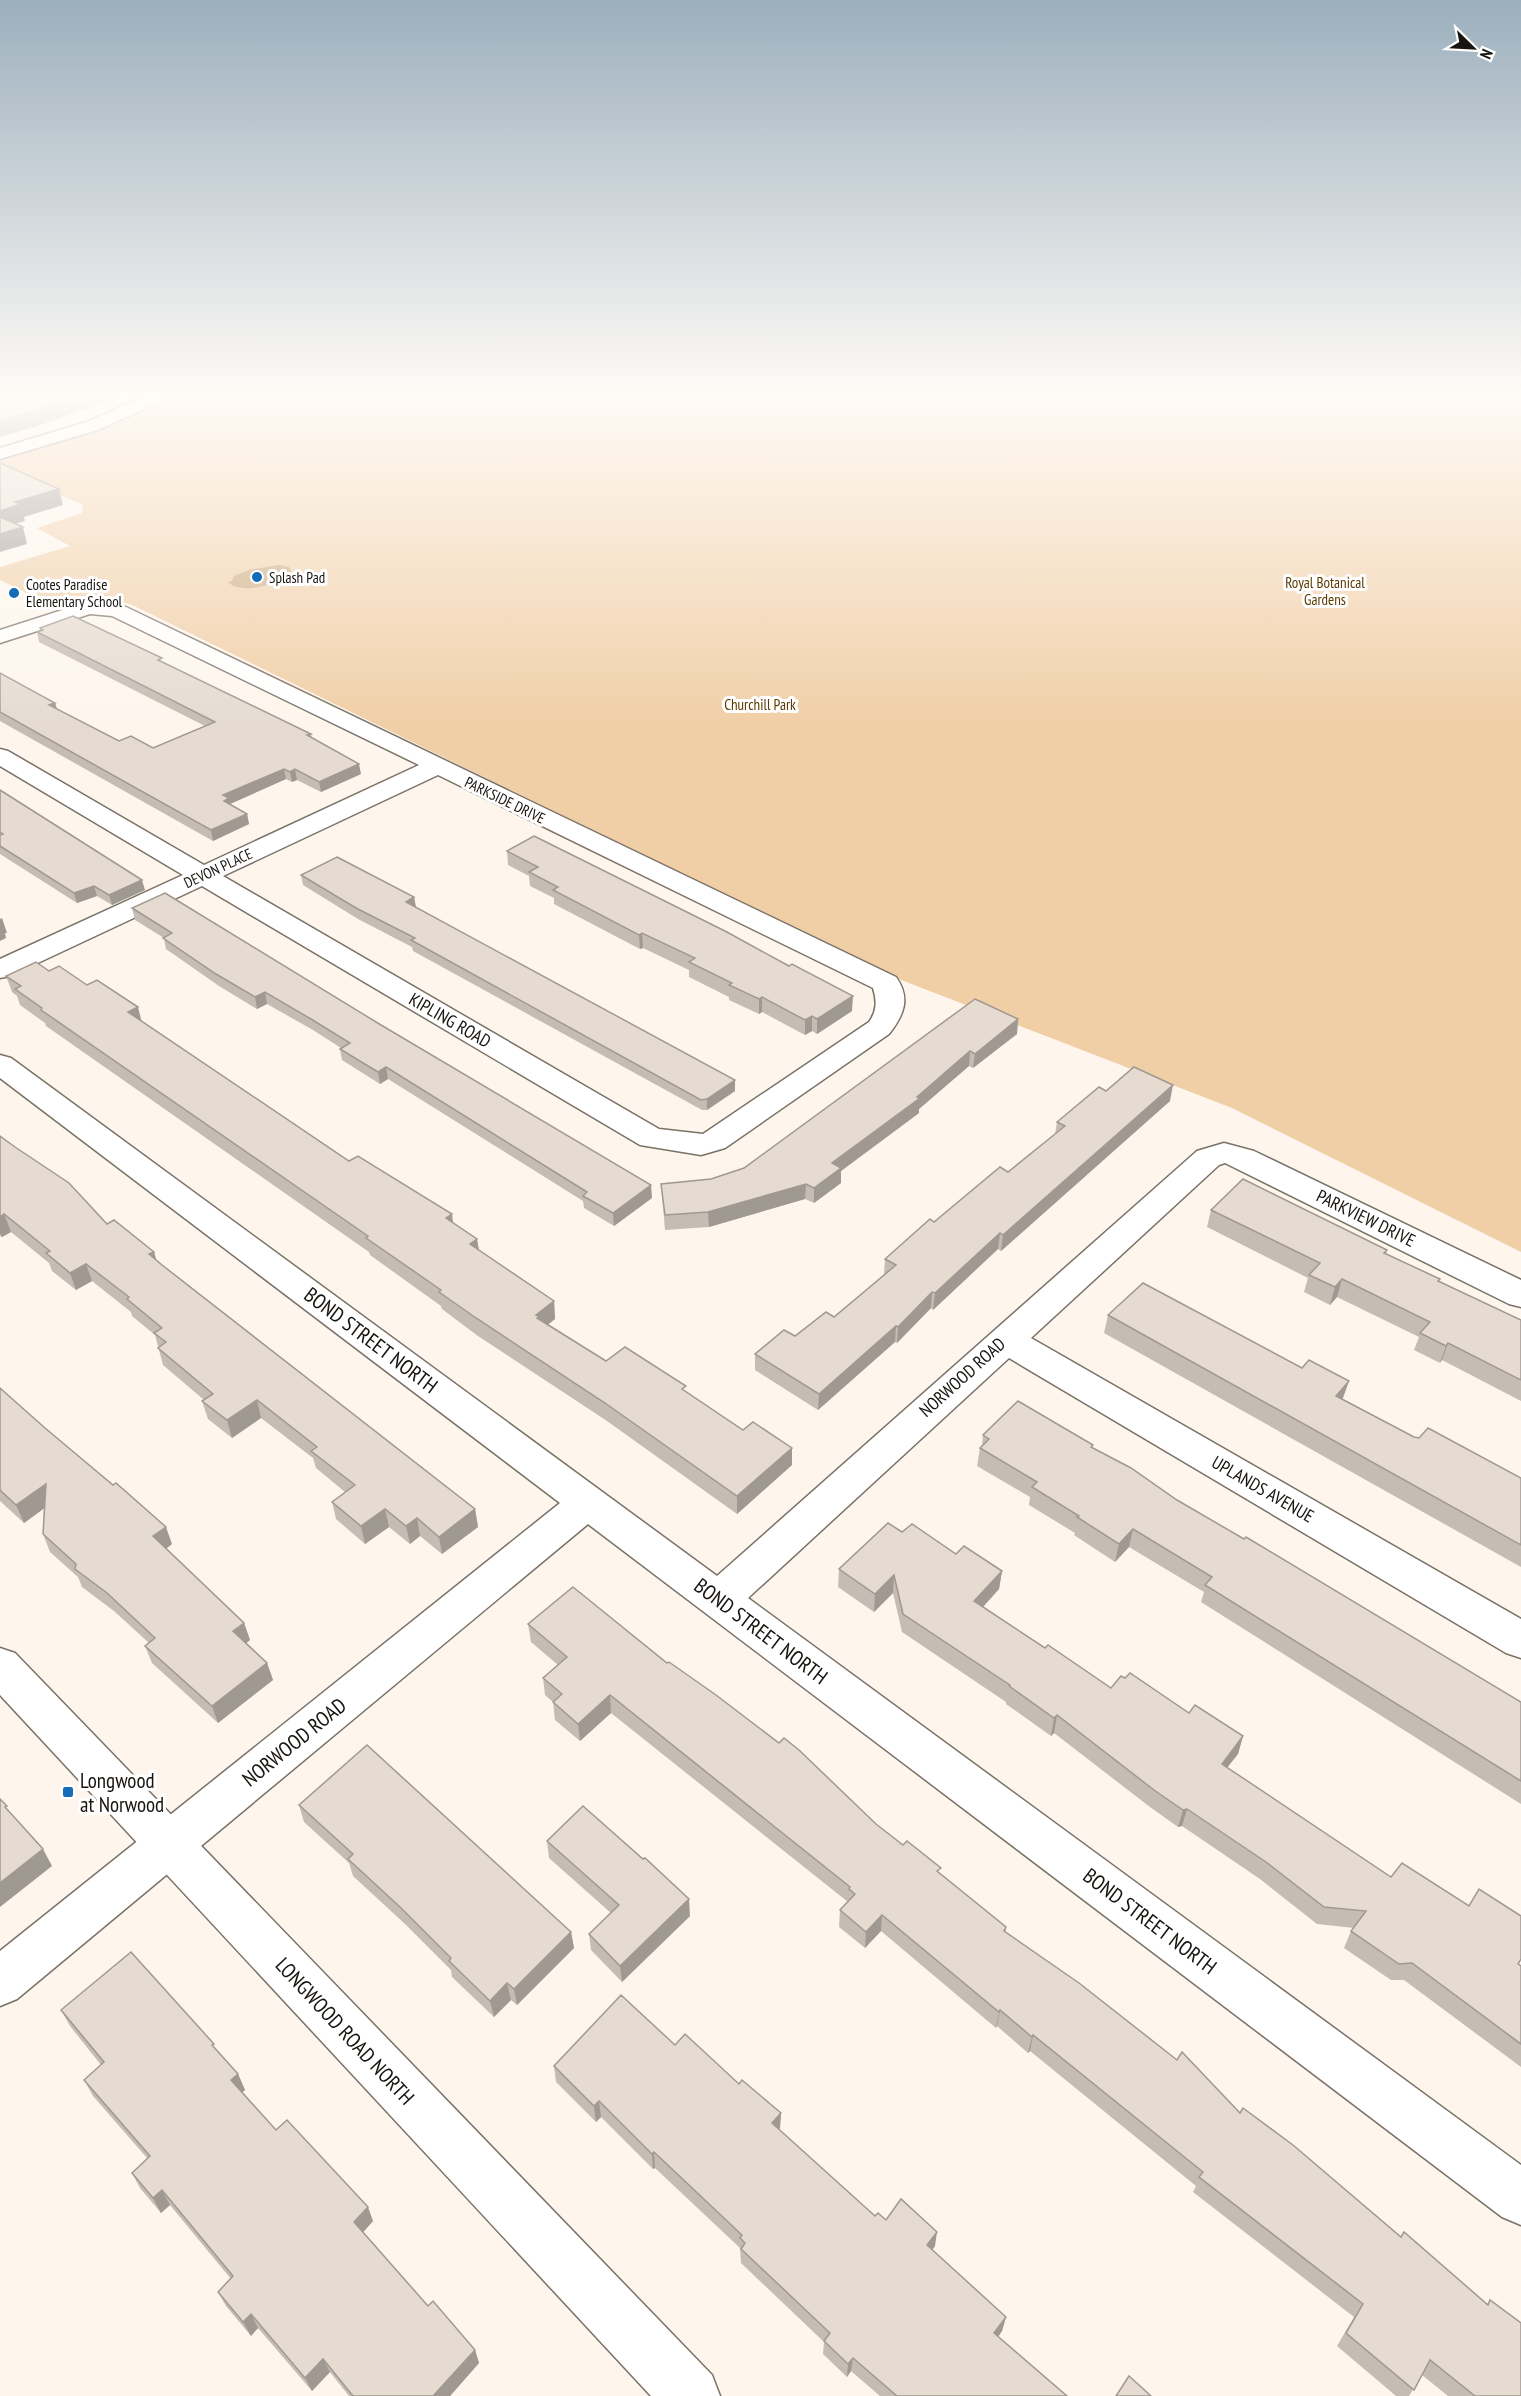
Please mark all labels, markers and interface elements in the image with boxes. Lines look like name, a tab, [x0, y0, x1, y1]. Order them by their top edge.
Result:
north arrow	[1443, 18, 1503, 78]
text: N	[1476, 46, 1498, 62]
place label: Splash Pad	[269, 568, 325, 587]
marker: Splash Pad	[250, 570, 264, 584]
park label: Royal Botanical Gardens	[1285, 573, 1365, 609]
place label: Cootes Paradise Elementary School	[26, 575, 123, 611]
marker: Cootes Paradise Elementary School	[7, 586, 21, 600]
park label: Churchill Park	[724, 695, 796, 714]
street label: PARKSIDE DRIVE	[462, 772, 548, 828]
street label: DEVON PLACE	[181, 844, 255, 892]
street label: KIPLING ROAD	[405, 987, 495, 1053]
street label: PARKVIEW DRIVE	[1313, 1184, 1419, 1252]
street label: BOND STREET NORTH	[299, 1281, 443, 1399]
street label: NORWOOD ROAD	[914, 1332, 1010, 1422]
street label: UPLANDS AVENUE	[1208, 1450, 1318, 1528]
street label: BOND STREET NORTH	[689, 1572, 833, 1690]
street label: NORWOOD ROAD	[237, 1692, 351, 1792]
place label: Longwood at Norwood	[80, 1767, 164, 1818]
marker: Longwood at Norwood	[61, 1785, 75, 1799]
street label: BOND STREET NORTH	[1078, 1862, 1222, 1980]
street label: LONGWOOD ROAD NORTH	[270, 1952, 420, 2110]

